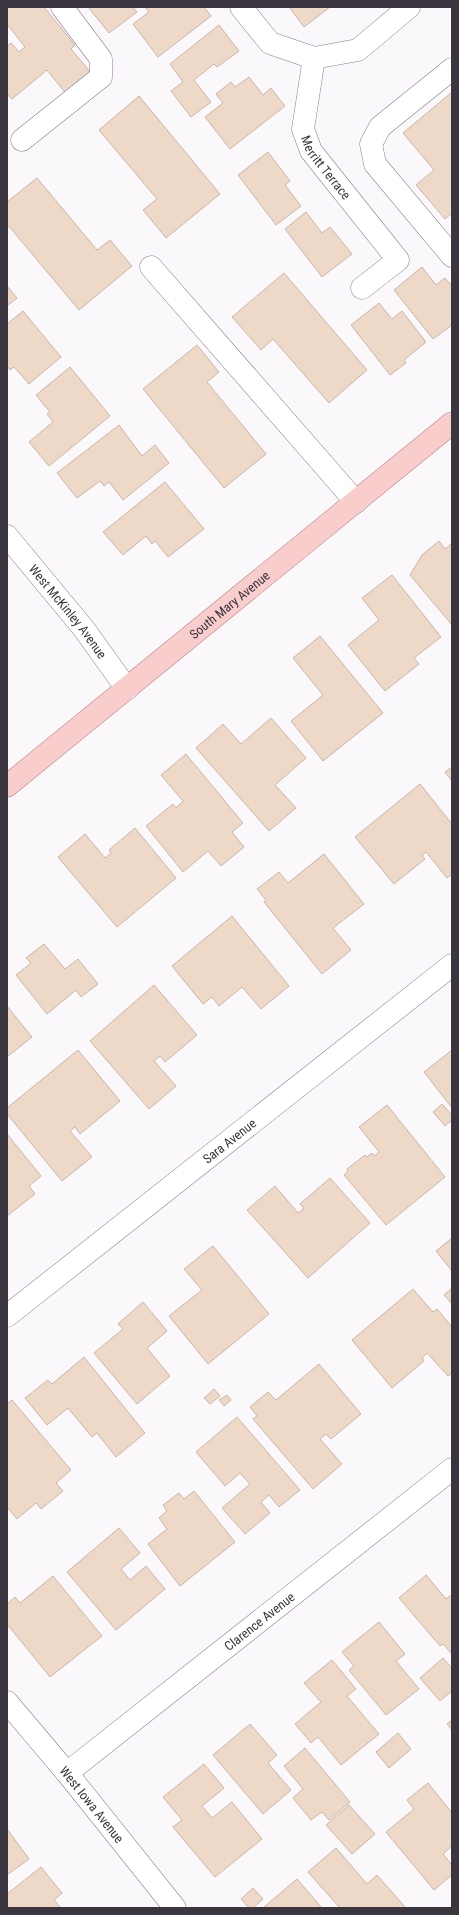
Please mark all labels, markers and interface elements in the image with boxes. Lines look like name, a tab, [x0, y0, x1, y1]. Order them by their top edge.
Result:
street label: Merritt Terrace	[298, 134, 354, 203]
street label: West McKinley Avenue	[26, 562, 110, 661]
street label: South Mary Avenue	[187, 568, 273, 642]
street label: Sara Avenue	[200, 1116, 259, 1167]
street label: Clarence Avenue	[221, 1589, 298, 1654]
street label: West Iowa Avenue	[57, 1763, 127, 1846]

